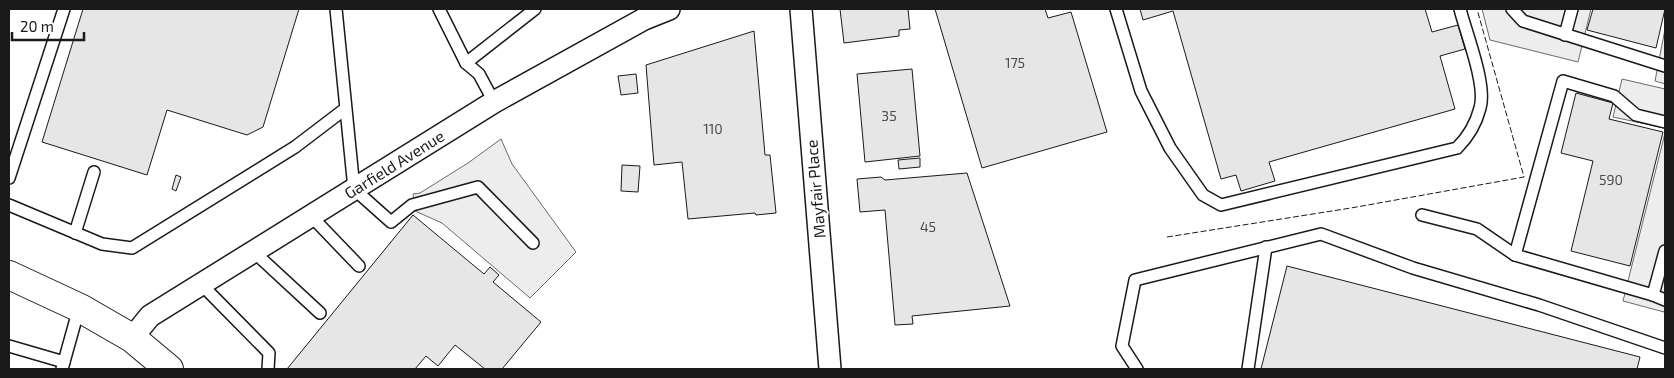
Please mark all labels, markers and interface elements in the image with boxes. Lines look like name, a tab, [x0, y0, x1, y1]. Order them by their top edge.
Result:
scale bar	[12, 10, 85, 42]
text: 20 m	[20, 17, 54, 35]
house number: 175	[1005, 54, 1025, 71]
house number: 35	[881, 107, 897, 124]
house number: 110	[703, 120, 723, 137]
street label: Garfield Avenue	[341, 126, 447, 202]
street label: Mayfair Place	[801, 139, 829, 239]
house number: 590	[1599, 171, 1623, 188]
house number: 45	[920, 218, 936, 235]

